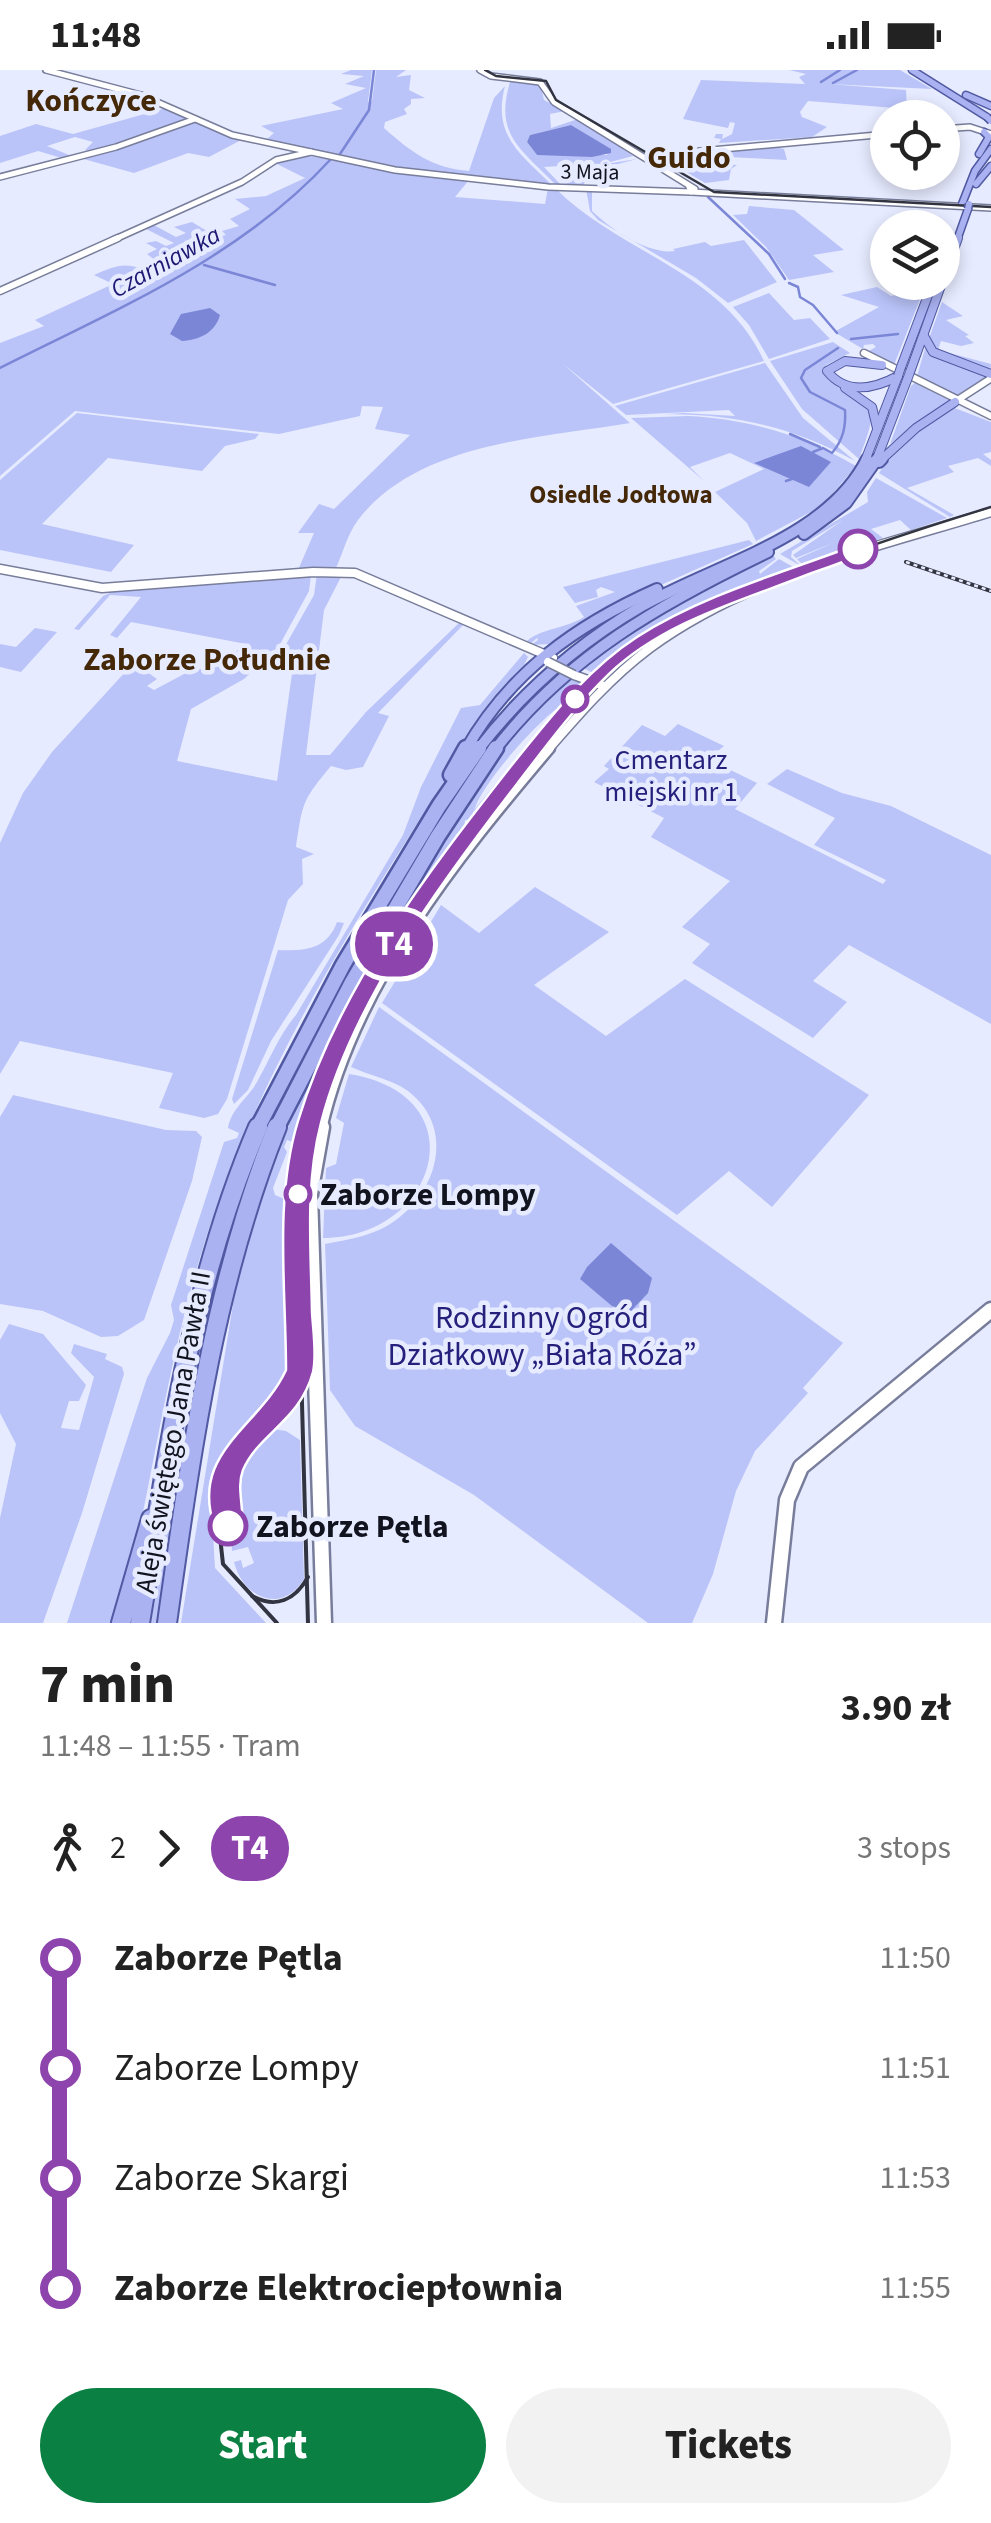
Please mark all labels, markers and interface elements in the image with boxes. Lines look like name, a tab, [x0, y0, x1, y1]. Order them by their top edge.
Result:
text: 11:48	[50, 8, 142, 62]
district label: Kończyce	[25, 78, 157, 124]
map controls	[870, 100, 960, 300]
button: locate	[870, 100, 960, 190]
district label: Guido	[647, 135, 731, 181]
street label: 3 Maja	[560, 155, 620, 189]
button: layers	[870, 210, 960, 300]
water label: Czarniawka	[104, 217, 227, 307]
district label: Osiedle Jodłowa	[529, 477, 713, 513]
unlabelled marker	[839, 530, 877, 568]
district label: Zaborze Południe	[83, 637, 331, 683]
unlabelled marker	[562, 686, 588, 712]
park label: Cmentarz miejski nr 1	[604, 740, 738, 812]
line badge: T4	[349, 912, 439, 976]
text: T4	[375, 919, 413, 969]
place label: Zaborze Lompy	[320, 1172, 536, 1218]
marker: Zaborze Lompy	[285, 1181, 311, 1207]
street label: Aleja świętego Jana Pawła II	[125, 1268, 221, 1596]
park label: Rodzinny Ogród Działkowy „Biała Róża”	[387, 1295, 697, 1378]
place label: Zaborze Pętla	[256, 1504, 449, 1550]
marker: Zaborze Pętla	[209, 1507, 247, 1545]
text: 7 min	[40, 1646, 175, 1724]
text: 3.90 zł	[841, 1681, 951, 1735]
text: 11:48 – 11:55 · Tram	[40, 1723, 301, 1769]
icon: walk	[40, 1821, 95, 1876]
icon: forward	[141, 1821, 196, 1876]
text: T4	[231, 1823, 269, 1873]
text: 2	[110, 1825, 126, 1871]
text: 3 stops	[857, 1825, 951, 1871]
text: Zaborze Pętla	[114, 1931, 343, 1985]
text: 11:50	[879, 1935, 951, 1981]
text: Zaborze Lompy	[114, 2041, 359, 2095]
text: 11:51	[879, 2045, 951, 2091]
text: Zaborze Skargi	[114, 2151, 349, 2205]
text: 11:53	[879, 2155, 951, 2201]
text: Zaborze Elektrociepłownia	[114, 2261, 563, 2315]
text: 11:55	[879, 2265, 951, 2311]
button: Start	[40, 2388, 486, 2503]
button: Tickets	[506, 2388, 951, 2503]

